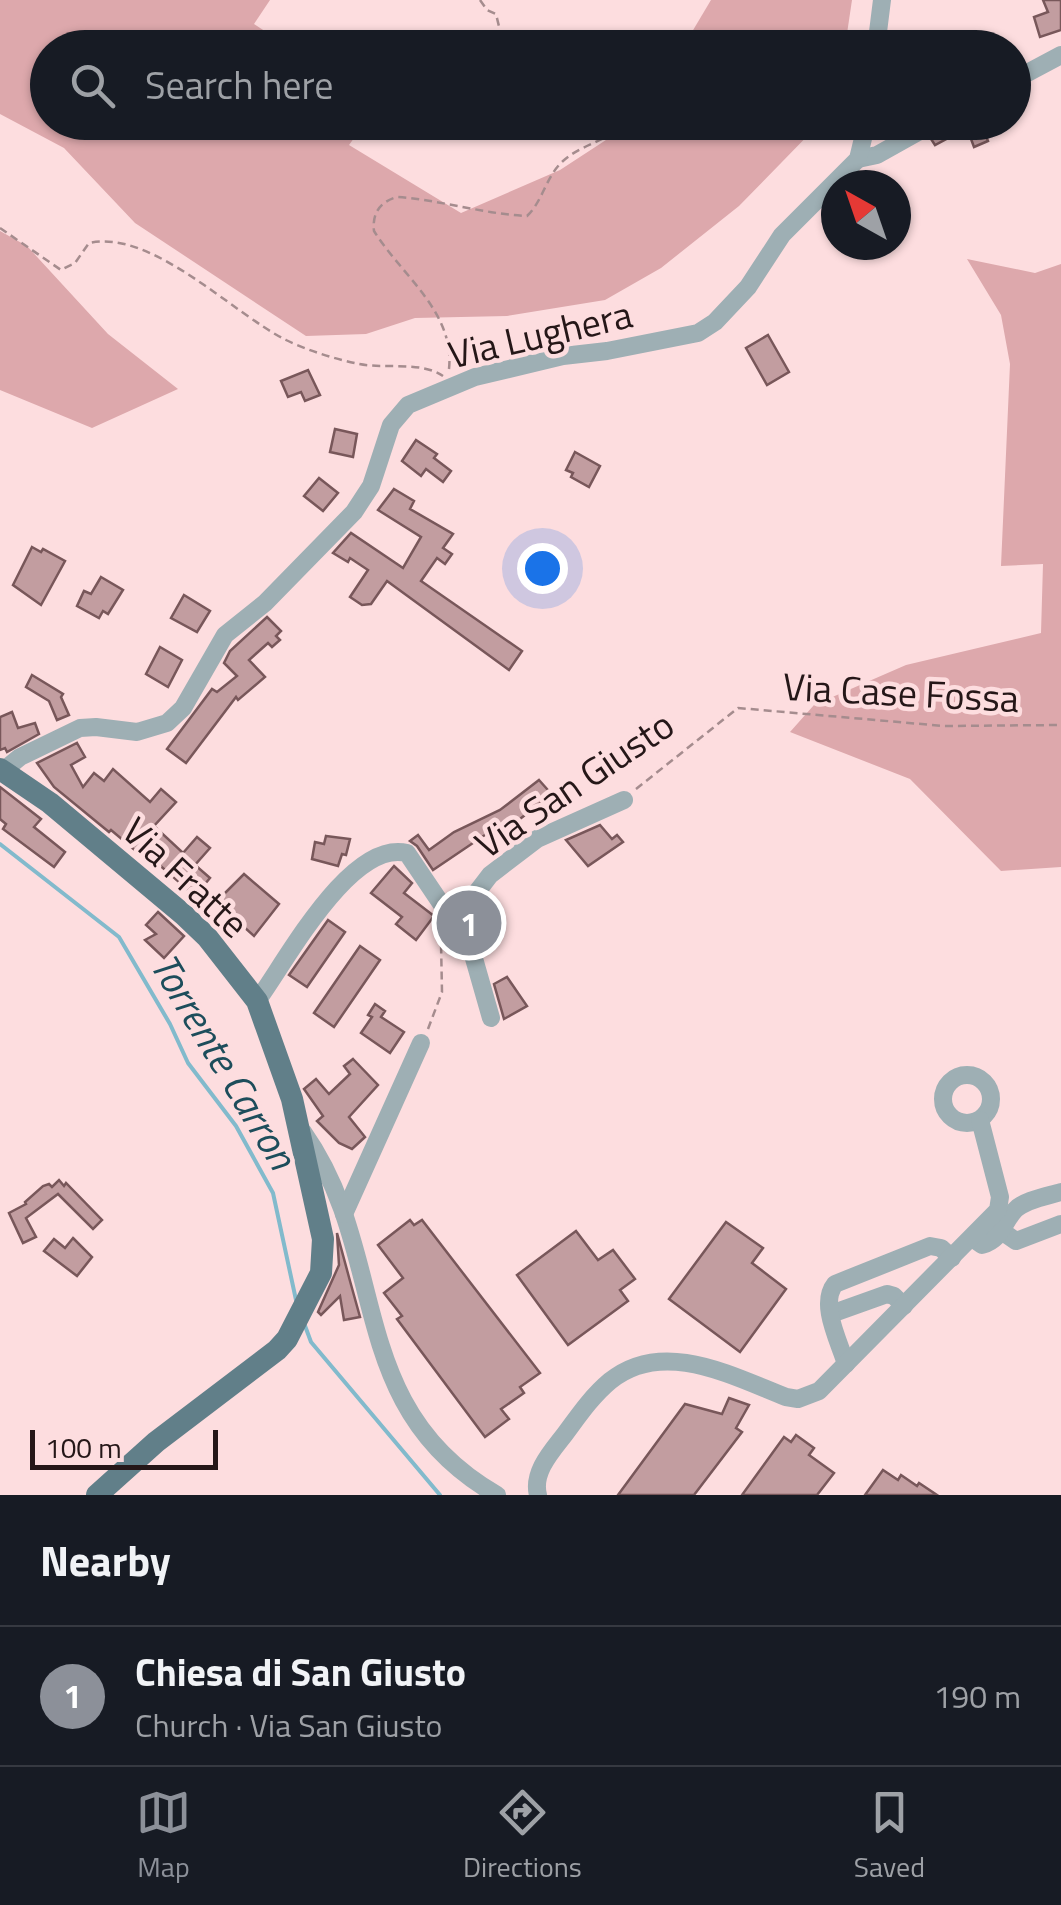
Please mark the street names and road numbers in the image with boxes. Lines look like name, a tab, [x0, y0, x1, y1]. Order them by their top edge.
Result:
street label: Via Lughera	[442, 285, 638, 383]
street label: Via Case Fossa	[781, 657, 1021, 727]
street label: Via San Giusto	[463, 696, 685, 872]
street label: Via Fratte	[110, 803, 262, 951]

